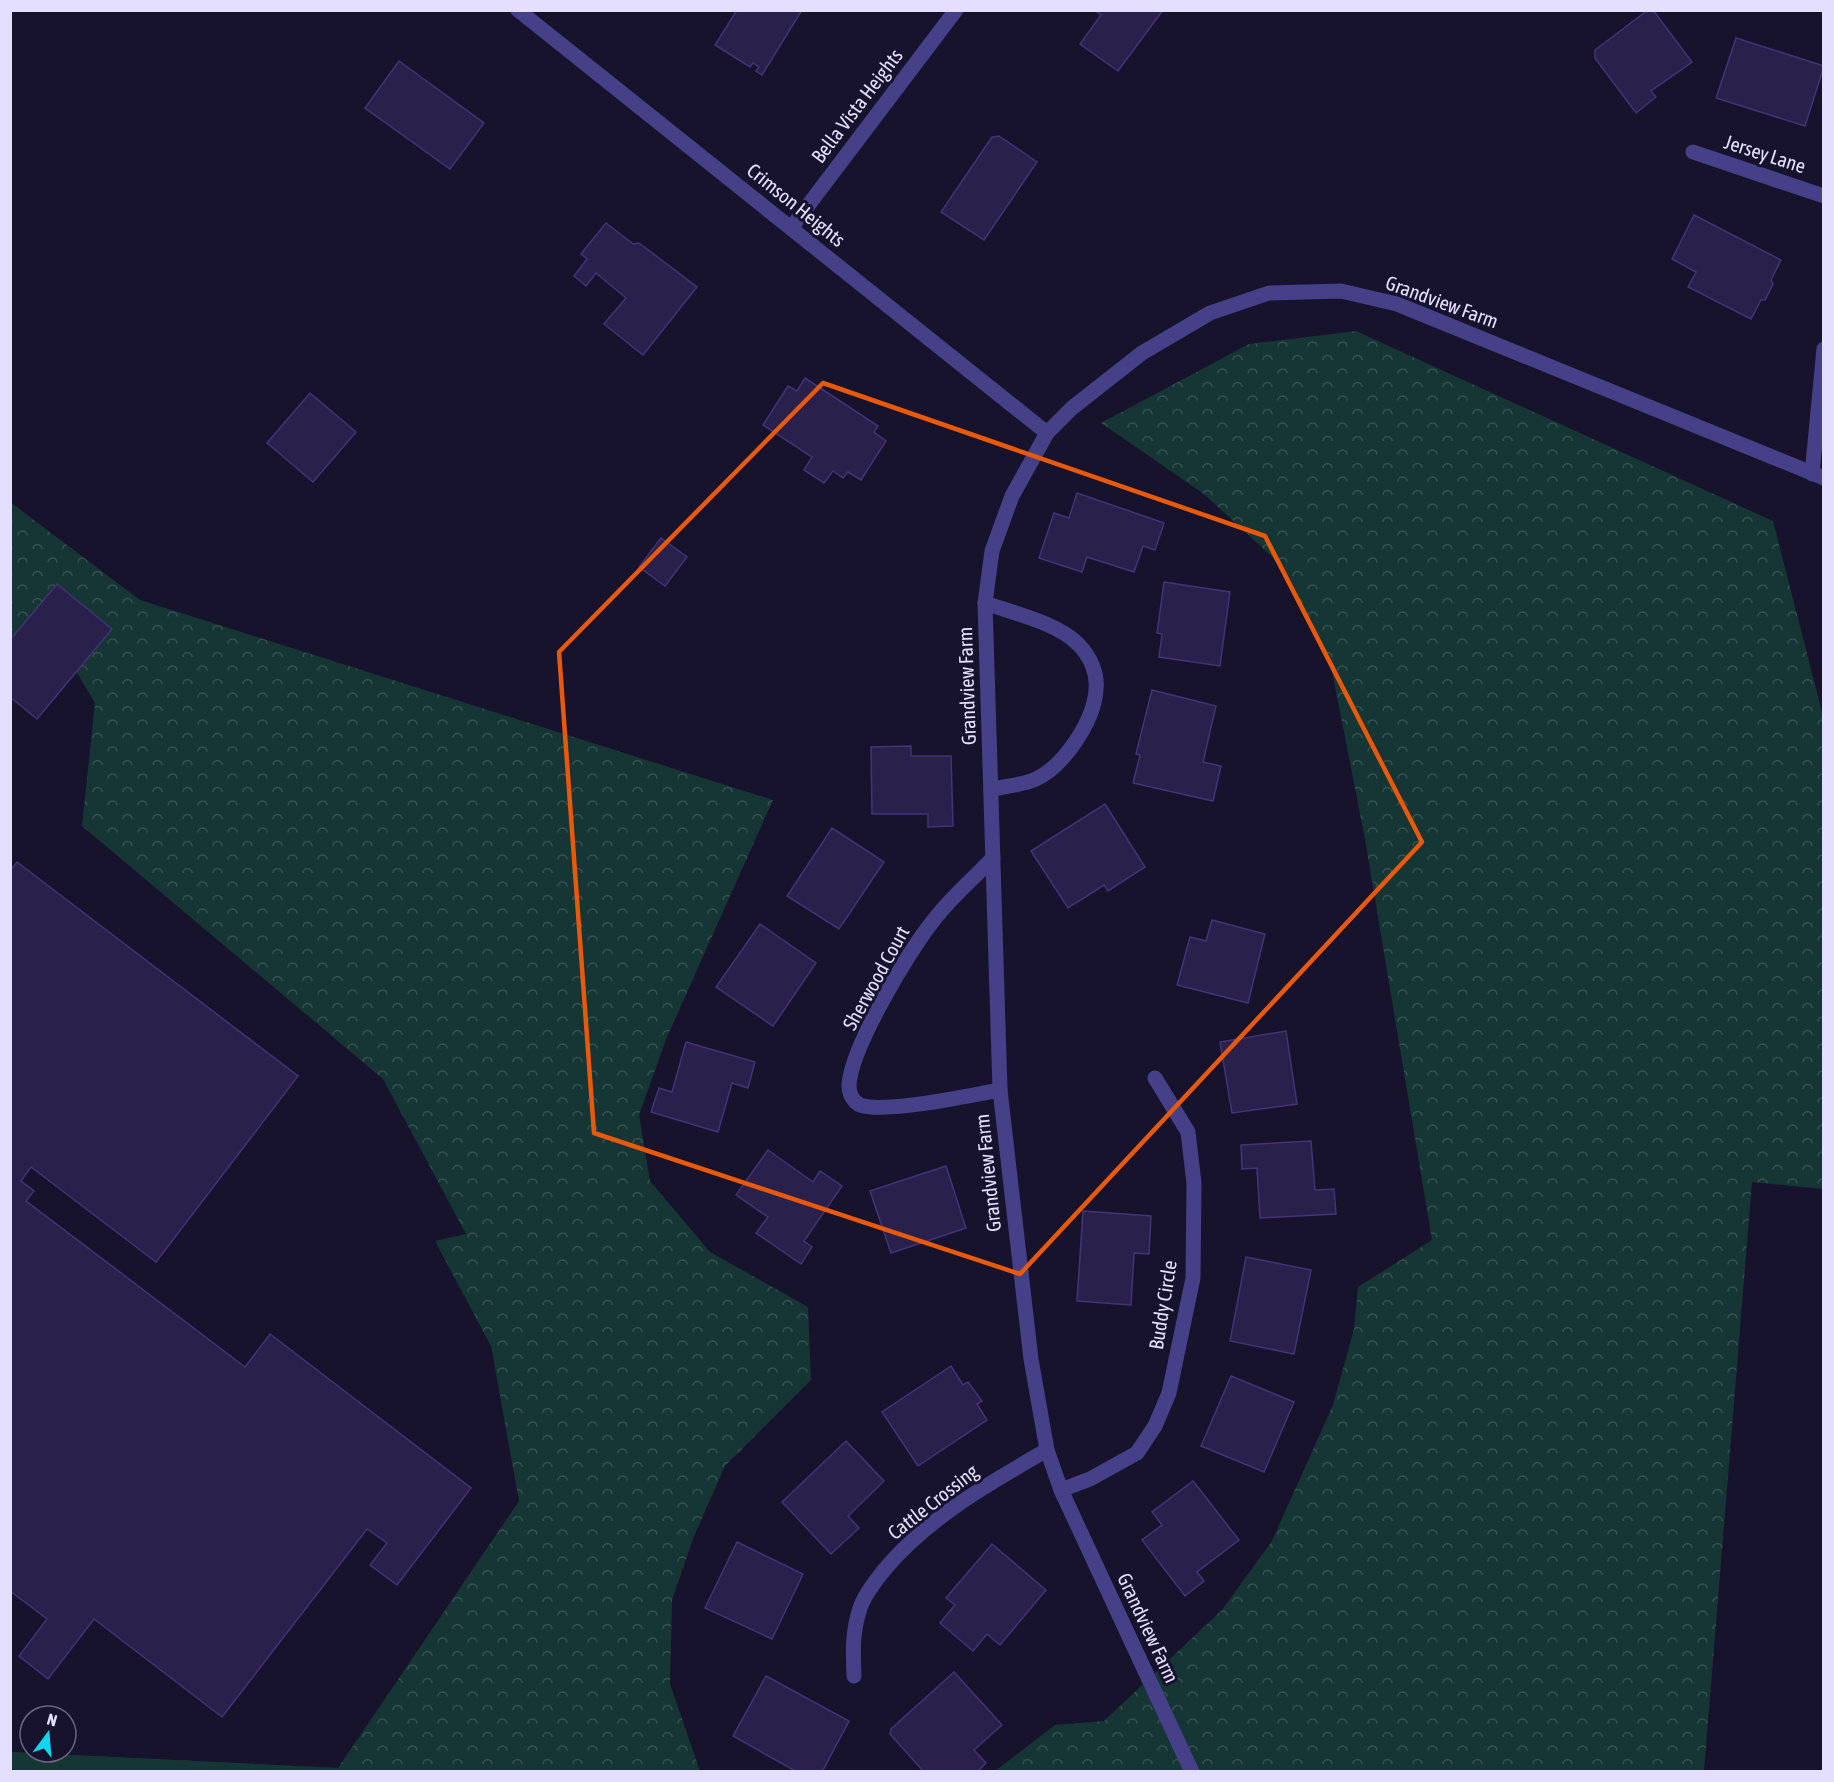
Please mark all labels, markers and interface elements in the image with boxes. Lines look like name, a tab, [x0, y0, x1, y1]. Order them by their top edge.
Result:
street label: Bella Vista Heights	[806, 44, 907, 167]
street label: Jersey Lane	[1722, 130, 1809, 177]
street label: Crimson Heights	[743, 158, 850, 251]
street label: Grandview Farm	[1383, 271, 1502, 333]
street label: Grandview Farm	[953, 627, 980, 746]
street label: Sherwood Court	[838, 922, 914, 1034]
street label: Grandview Farm	[970, 1113, 1005, 1233]
street label: Buddy Circle	[1144, 1259, 1181, 1351]
street label: Cattle Crossing	[883, 1459, 983, 1544]
street label: Grandview Farm	[1113, 1569, 1184, 1686]
north arrow	[18, 1704, 78, 1764]
text: N	[45, 1710, 59, 1730]

